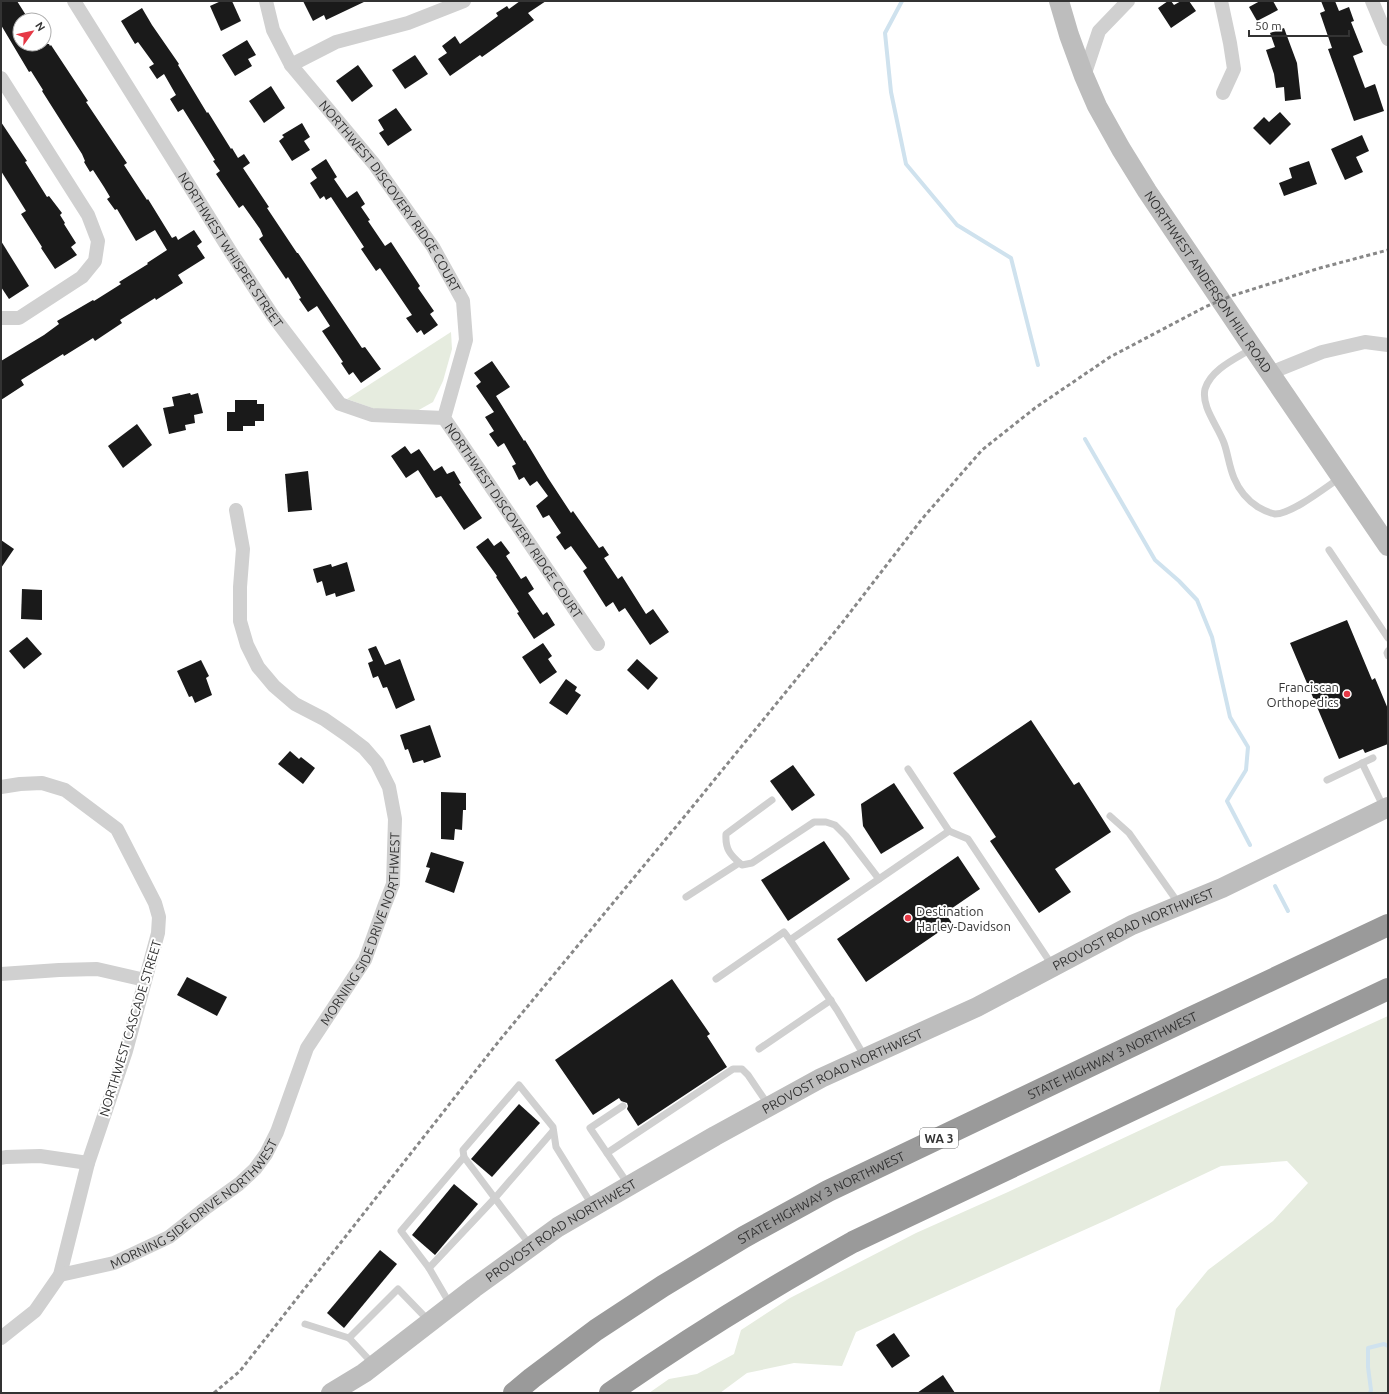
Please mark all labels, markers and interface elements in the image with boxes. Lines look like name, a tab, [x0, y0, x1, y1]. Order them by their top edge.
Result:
north arrow	[12, 12, 52, 52]
scale bar	[1249, 12, 1349, 38]
text: 50 m	[1255, 19, 1282, 32]
text: N	[33, 20, 48, 33]
street label: NORTHWEST DISCOVERY RIDGE COURT	[317, 98, 464, 294]
street label: NORTHWEST WHISPER STREET	[176, 170, 286, 330]
street label: NORTHWEST ANDERSON HILL ROAD	[1142, 188, 1275, 375]
street label: NORTHWEST DISCOVERY RIDGE COURT	[442, 420, 585, 621]
place label: Franciscan Orthopedics	[1267, 680, 1339, 709]
marker: Franciscan Orthopedics	[1342, 689, 1352, 699]
street label: MORNING SIDE DRIVE NORTHWEST	[317, 832, 402, 1027]
street label: PROVOST ROAD NORTHWEST	[1050, 885, 1216, 973]
place label: Destination Harley-Davidson	[916, 904, 1011, 933]
marker: Destination Harley-Davidson	[903, 913, 913, 923]
street label: NORTHWEST CASCADE STREET	[96, 938, 164, 1118]
street label: STATE HIGHWAY 3 NORTHWEST	[1025, 1009, 1199, 1102]
street label: PROVOST ROAD NORTHWEST	[760, 1026, 925, 1116]
road number: WA 3	[920, 1128, 958, 1148]
street label: MORNING SIDE DRIVE NORTHWEST	[108, 1137, 279, 1271]
street label: STATE HIGHWAY 3 NORTHWEST	[735, 1148, 907, 1246]
street label: PROVOST ROAD NORTHWEST	[483, 1176, 639, 1284]

